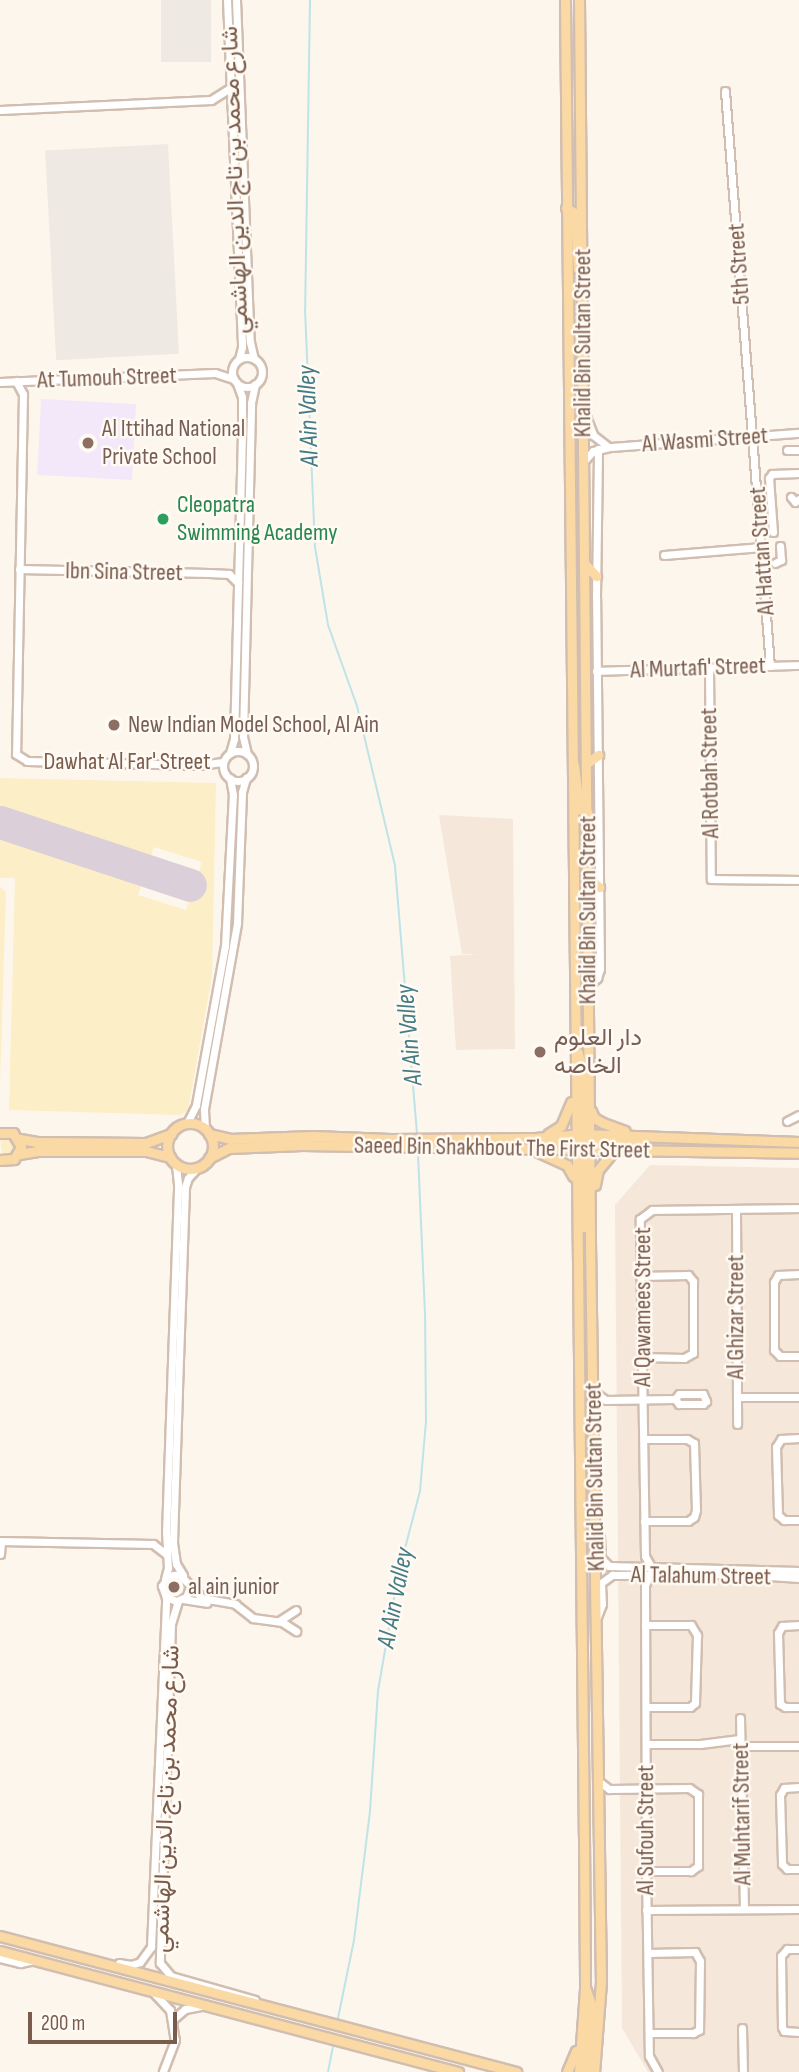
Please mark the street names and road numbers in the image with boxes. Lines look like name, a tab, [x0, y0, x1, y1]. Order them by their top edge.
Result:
street label: شارع محمد بن تاج الدين الهاشمي	[215, 26, 255, 334]
street label: 5th Street	[722, 222, 756, 306]
street label: Khalid Bin Sultan Street	[569, 249, 597, 437]
street label: At Tumouh Street	[37, 361, 177, 395]
street label: Al Wasmi Street	[641, 421, 769, 459]
street label: Al Hattan Street	[743, 486, 781, 616]
street label: Ibn Sina Street	[65, 557, 183, 587]
street label: Al Murtafi' Street	[630, 651, 766, 685]
street label: Al Rotbah Street	[694, 707, 726, 839]
street label: Dawhat Al Far' Street	[44, 748, 210, 776]
street label: Khalid Bin Sultan Street	[574, 816, 602, 1004]
street label: Saeed Bin Shakhbout The First Street	[354, 1131, 650, 1165]
street label: Al Qawamees Street	[629, 1227, 657, 1387]
street label: Al Ghizar Street	[722, 1255, 750, 1379]
street label: Khalid Bin Sultan Street	[579, 1382, 611, 1572]
street label: Al Talahum Street	[631, 1560, 771, 1592]
street label: شارع محمد بن تاج الدين الهاشمي	[146, 1645, 186, 1953]
street label: Al Muhtarif Street	[726, 1742, 758, 1886]
street label: Al Sufouh Street	[632, 1765, 660, 1895]

